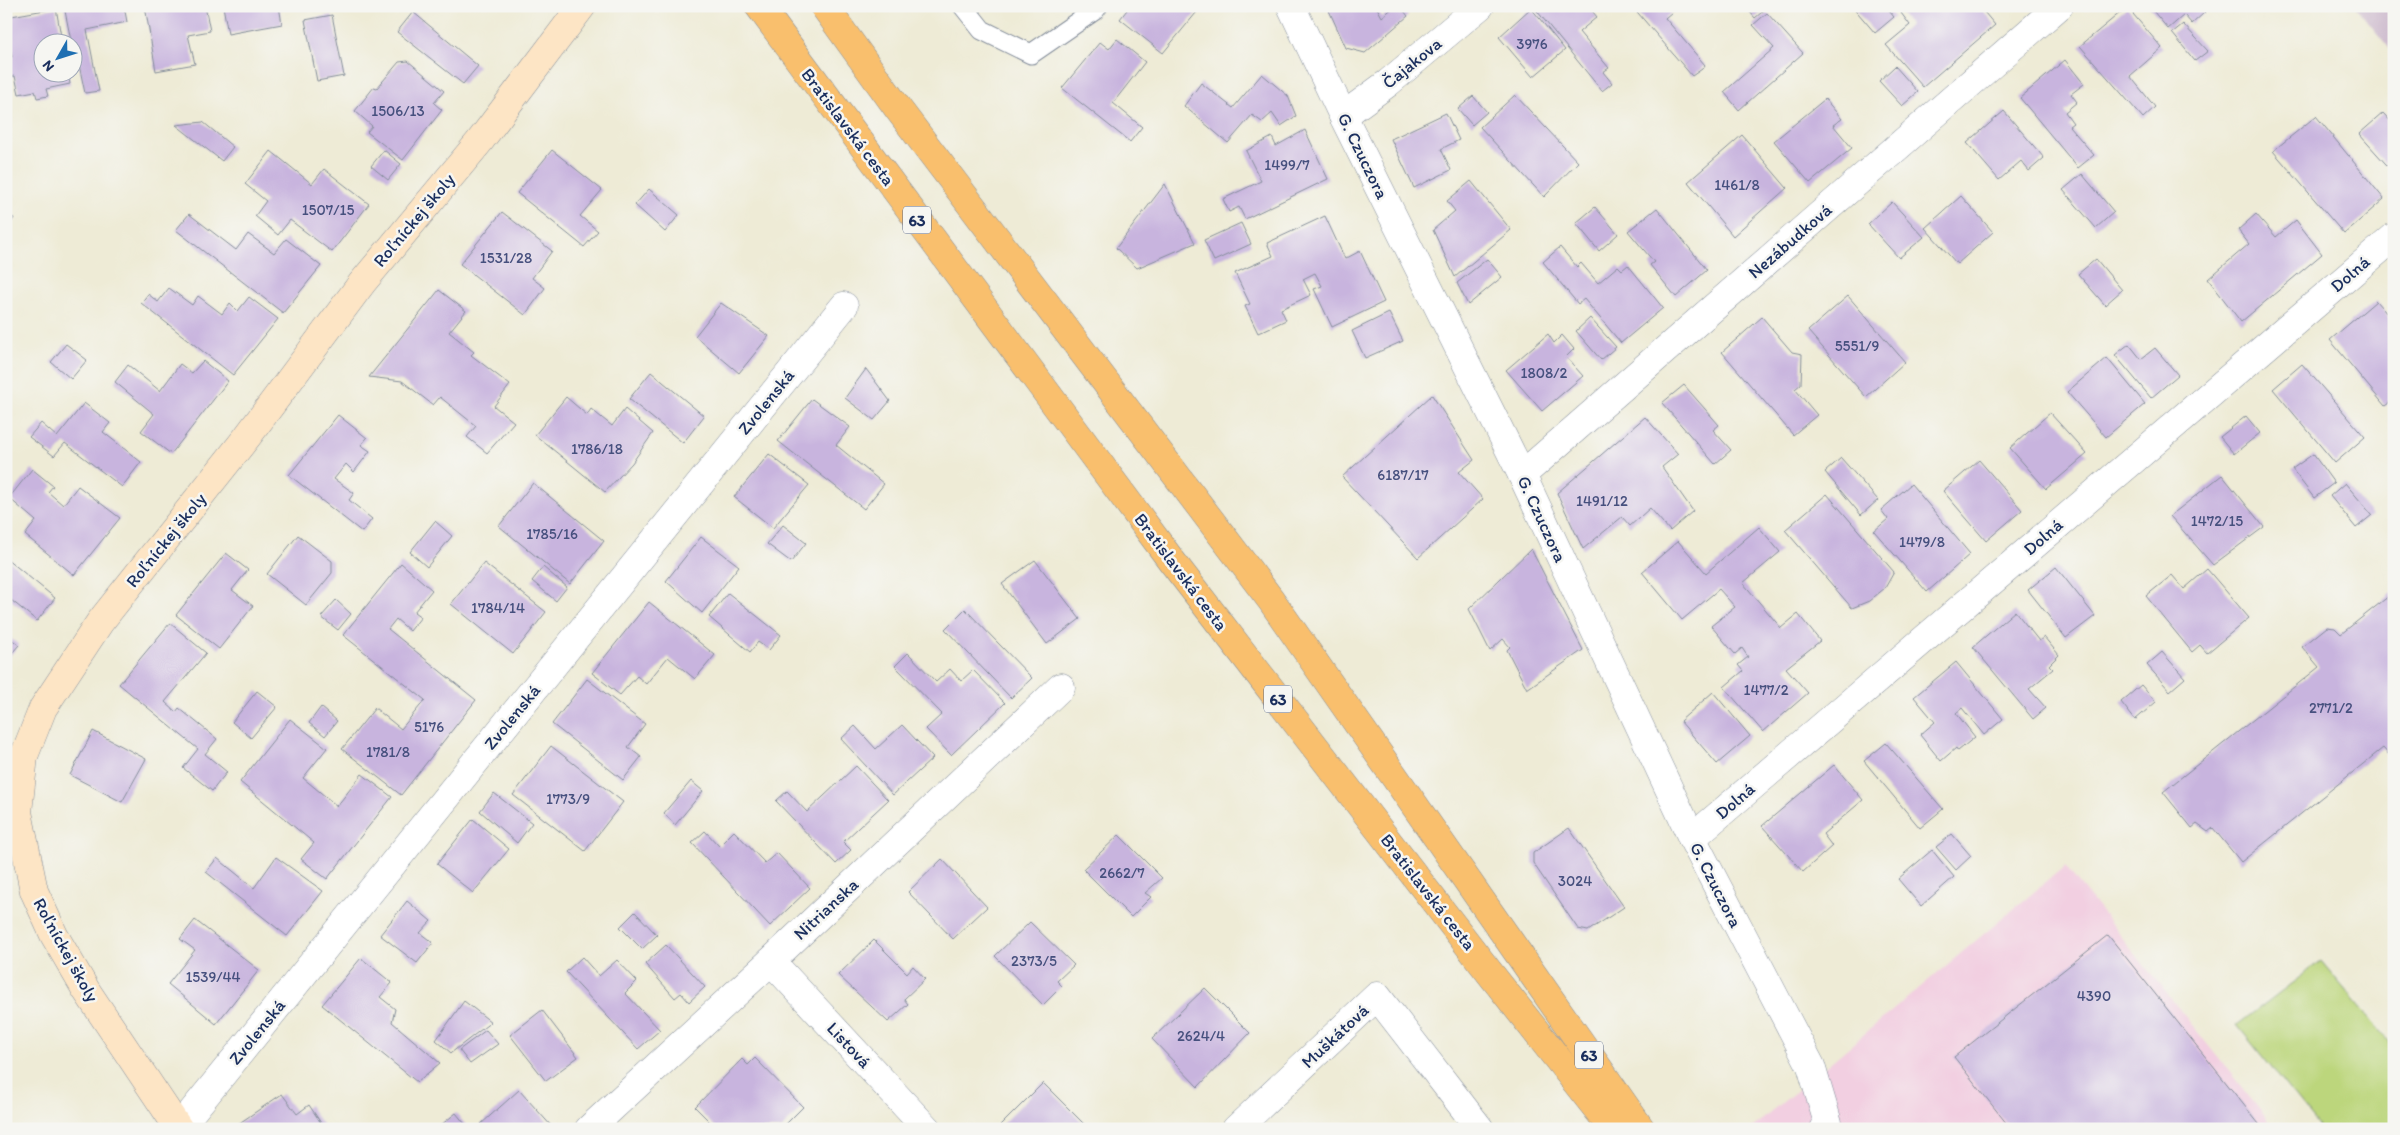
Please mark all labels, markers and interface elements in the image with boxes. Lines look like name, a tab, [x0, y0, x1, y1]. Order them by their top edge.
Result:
north arrow	[32, 32, 82, 82]
street label: Čajakova	[1378, 32, 1447, 94]
house number: 3976	[1516, 35, 1548, 53]
text: N	[39, 57, 58, 75]
street label: Bratislavská cesta	[797, 64, 900, 190]
house number: 1506/13	[371, 102, 425, 120]
street label: G. Czuczora	[1333, 109, 1394, 203]
house number: 1499/7	[1264, 156, 1310, 174]
street label: Roľníckej školy	[368, 168, 460, 271]
house number: 1461/8	[1714, 176, 1760, 194]
street label: Nezábudková	[1744, 198, 1837, 283]
house number: 1507/15	[302, 201, 354, 219]
road number: 63	[903, 206, 931, 234]
house number: 1531/28	[480, 249, 532, 267]
street label: Dolná	[2326, 250, 2375, 297]
house number: 5551/9	[1835, 337, 1880, 355]
street label: Zvolenská	[733, 364, 799, 439]
house number: 1808/2	[1521, 364, 1568, 382]
house number: 1786/18	[571, 440, 623, 458]
house number: 6187/17	[1377, 466, 1429, 484]
street label: G. Czuczora	[1512, 472, 1572, 566]
street label: Roľníckej školy	[121, 488, 211, 592]
house number: 1491/12	[1576, 492, 1628, 510]
street label: Bratislavská cesta	[1130, 509, 1233, 635]
house number: 1472/15	[2191, 512, 2243, 530]
street label: Dolná	[2019, 513, 2068, 560]
house number: 1785/16	[526, 525, 578, 543]
house number: 1479/8	[1899, 533, 1945, 551]
house number: 1784/14	[471, 599, 525, 617]
street label: Zvolenská	[479, 679, 545, 754]
house number: 1477/2	[1743, 681, 1789, 699]
road number: 63	[1264, 686, 1292, 712]
house number: 2771/2	[2309, 699, 2353, 717]
house number: 5176	[414, 718, 444, 736]
house number: 1781/8	[366, 743, 410, 761]
street label: Dolná	[1711, 777, 1760, 824]
house number: 1773/9	[546, 790, 590, 808]
street label: Bratislavská cesta	[1376, 829, 1480, 955]
street label: G. Czuczora	[1685, 839, 1747, 932]
house number: 2662/7	[1099, 864, 1145, 882]
house number: 3024	[1558, 872, 1592, 890]
street label: Nitrianska	[789, 873, 864, 945]
street label: Roľníckej školy	[28, 894, 104, 1006]
house number: 2373/5	[1011, 952, 1057, 970]
house number: 1539/44	[185, 968, 241, 986]
house number: 4390	[2077, 987, 2111, 1005]
street label: Zvolenská	[224, 994, 290, 1069]
street label: Muškátová	[1297, 999, 1374, 1073]
street label: Listová	[822, 1017, 876, 1073]
house number: 2624/4	[1177, 1027, 1225, 1045]
road number: 63	[1575, 1042, 1603, 1068]

